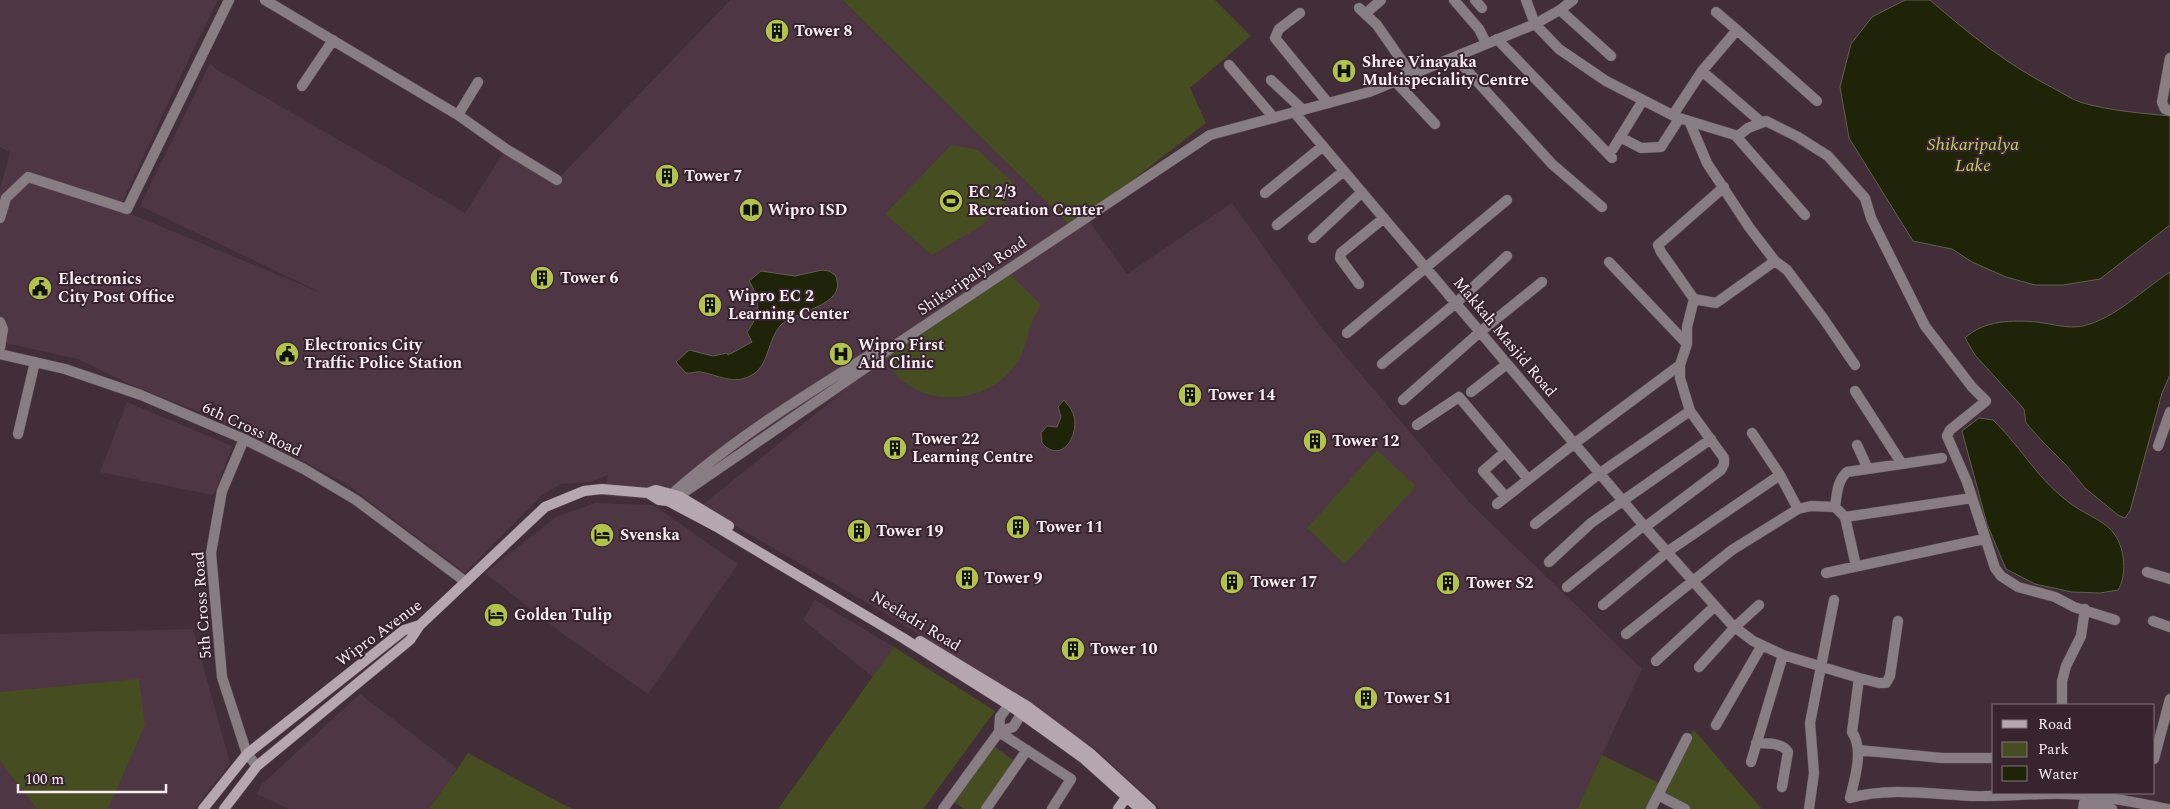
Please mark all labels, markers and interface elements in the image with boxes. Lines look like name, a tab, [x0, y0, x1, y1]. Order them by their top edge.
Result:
building icon: Tower 8	[764, 18, 790, 44]
place label: Tower 8	[794, 19, 852, 43]
place label: Shree Vinayaka Multispeciality Centre	[1362, 50, 1529, 92]
hospital icon: Shree Vinayaka Multispeciality Centre	[1331, 58, 1357, 84]
water label: Shikaripalya Lake	[1927, 131, 2019, 179]
building icon: Tower 7	[654, 163, 680, 189]
place label: Tower 7	[684, 164, 742, 188]
place label: EC 2/3 Recreation Center	[968, 180, 1103, 222]
sports icon: EC 2/3 Recreation Center	[938, 188, 964, 214]
library icon: Wipro ISD	[738, 197, 764, 223]
place label: Wipro ISD	[768, 198, 848, 222]
street label: Shikaripalya Road	[912, 230, 1032, 322]
building icon: Tower 6	[529, 265, 555, 291]
place label: Tower 6	[560, 266, 618, 290]
place label: Electronics City Post Office	[58, 267, 175, 309]
street label: Makkah Masjid Road	[1447, 272, 1563, 402]
public building icon: Electronics City Post Office	[27, 275, 53, 301]
place label: Wipro EC 2 Learning Center	[728, 284, 849, 326]
building icon: Wipro EC 2 Learning Center	[697, 292, 723, 318]
place label: Electronics City Traffic Police Station	[304, 333, 462, 375]
place label: Wipro First Aid Clinic	[858, 333, 944, 375]
public building icon: Electronics City Traffic Police Station	[274, 341, 300, 367]
hospital icon: Wipro First Aid Clinic	[828, 341, 854, 367]
building icon: Tower 14	[1177, 382, 1203, 408]
place label: Tower 14	[1208, 383, 1275, 407]
street label: 6th Cross Road	[198, 395, 306, 463]
place label: Tower 22 Learning Centre	[912, 427, 1033, 469]
building icon: Tower 12	[1302, 428, 1328, 454]
place label: Tower 12	[1332, 429, 1399, 453]
building icon: Tower 22 Learning Centre	[882, 435, 908, 461]
building icon: Tower 11	[1005, 514, 1031, 540]
place label: Tower 11	[1036, 515, 1103, 539]
building icon: Tower 19	[846, 518, 872, 544]
place label: Tower 19	[876, 519, 943, 543]
hotel icon: Svenska	[589, 522, 615, 548]
place label: Svenska	[620, 523, 680, 547]
street label: 5th Cross Road	[186, 551, 218, 659]
building icon: Tower 9	[954, 565, 980, 591]
place label: Tower 9	[984, 566, 1042, 590]
building icon: Tower 17	[1219, 569, 1245, 595]
place label: Tower 17	[1250, 570, 1317, 594]
building icon: Tower S2	[1435, 570, 1461, 596]
place label: Tower S2	[1466, 571, 1534, 595]
street label: Neeladri Road	[866, 585, 966, 657]
street label: Wipro Avenue	[331, 593, 427, 673]
hotel icon: Golden Tulip	[483, 602, 509, 628]
place label: Golden Tulip	[514, 603, 612, 627]
building icon: Tower 10	[1060, 636, 1086, 662]
place label: Tower 10	[1090, 637, 1157, 661]
building icon: Tower S1	[1353, 685, 1379, 711]
place label: Tower S1	[1384, 686, 1452, 710]
legend	[1992, 704, 2155, 794]
text: Road	[2038, 713, 2072, 736]
text: Park	[2038, 738, 2069, 761]
scale bar	[18, 762, 165, 794]
text: Water	[2038, 763, 2078, 786]
text: 100 m	[25, 768, 64, 791]

